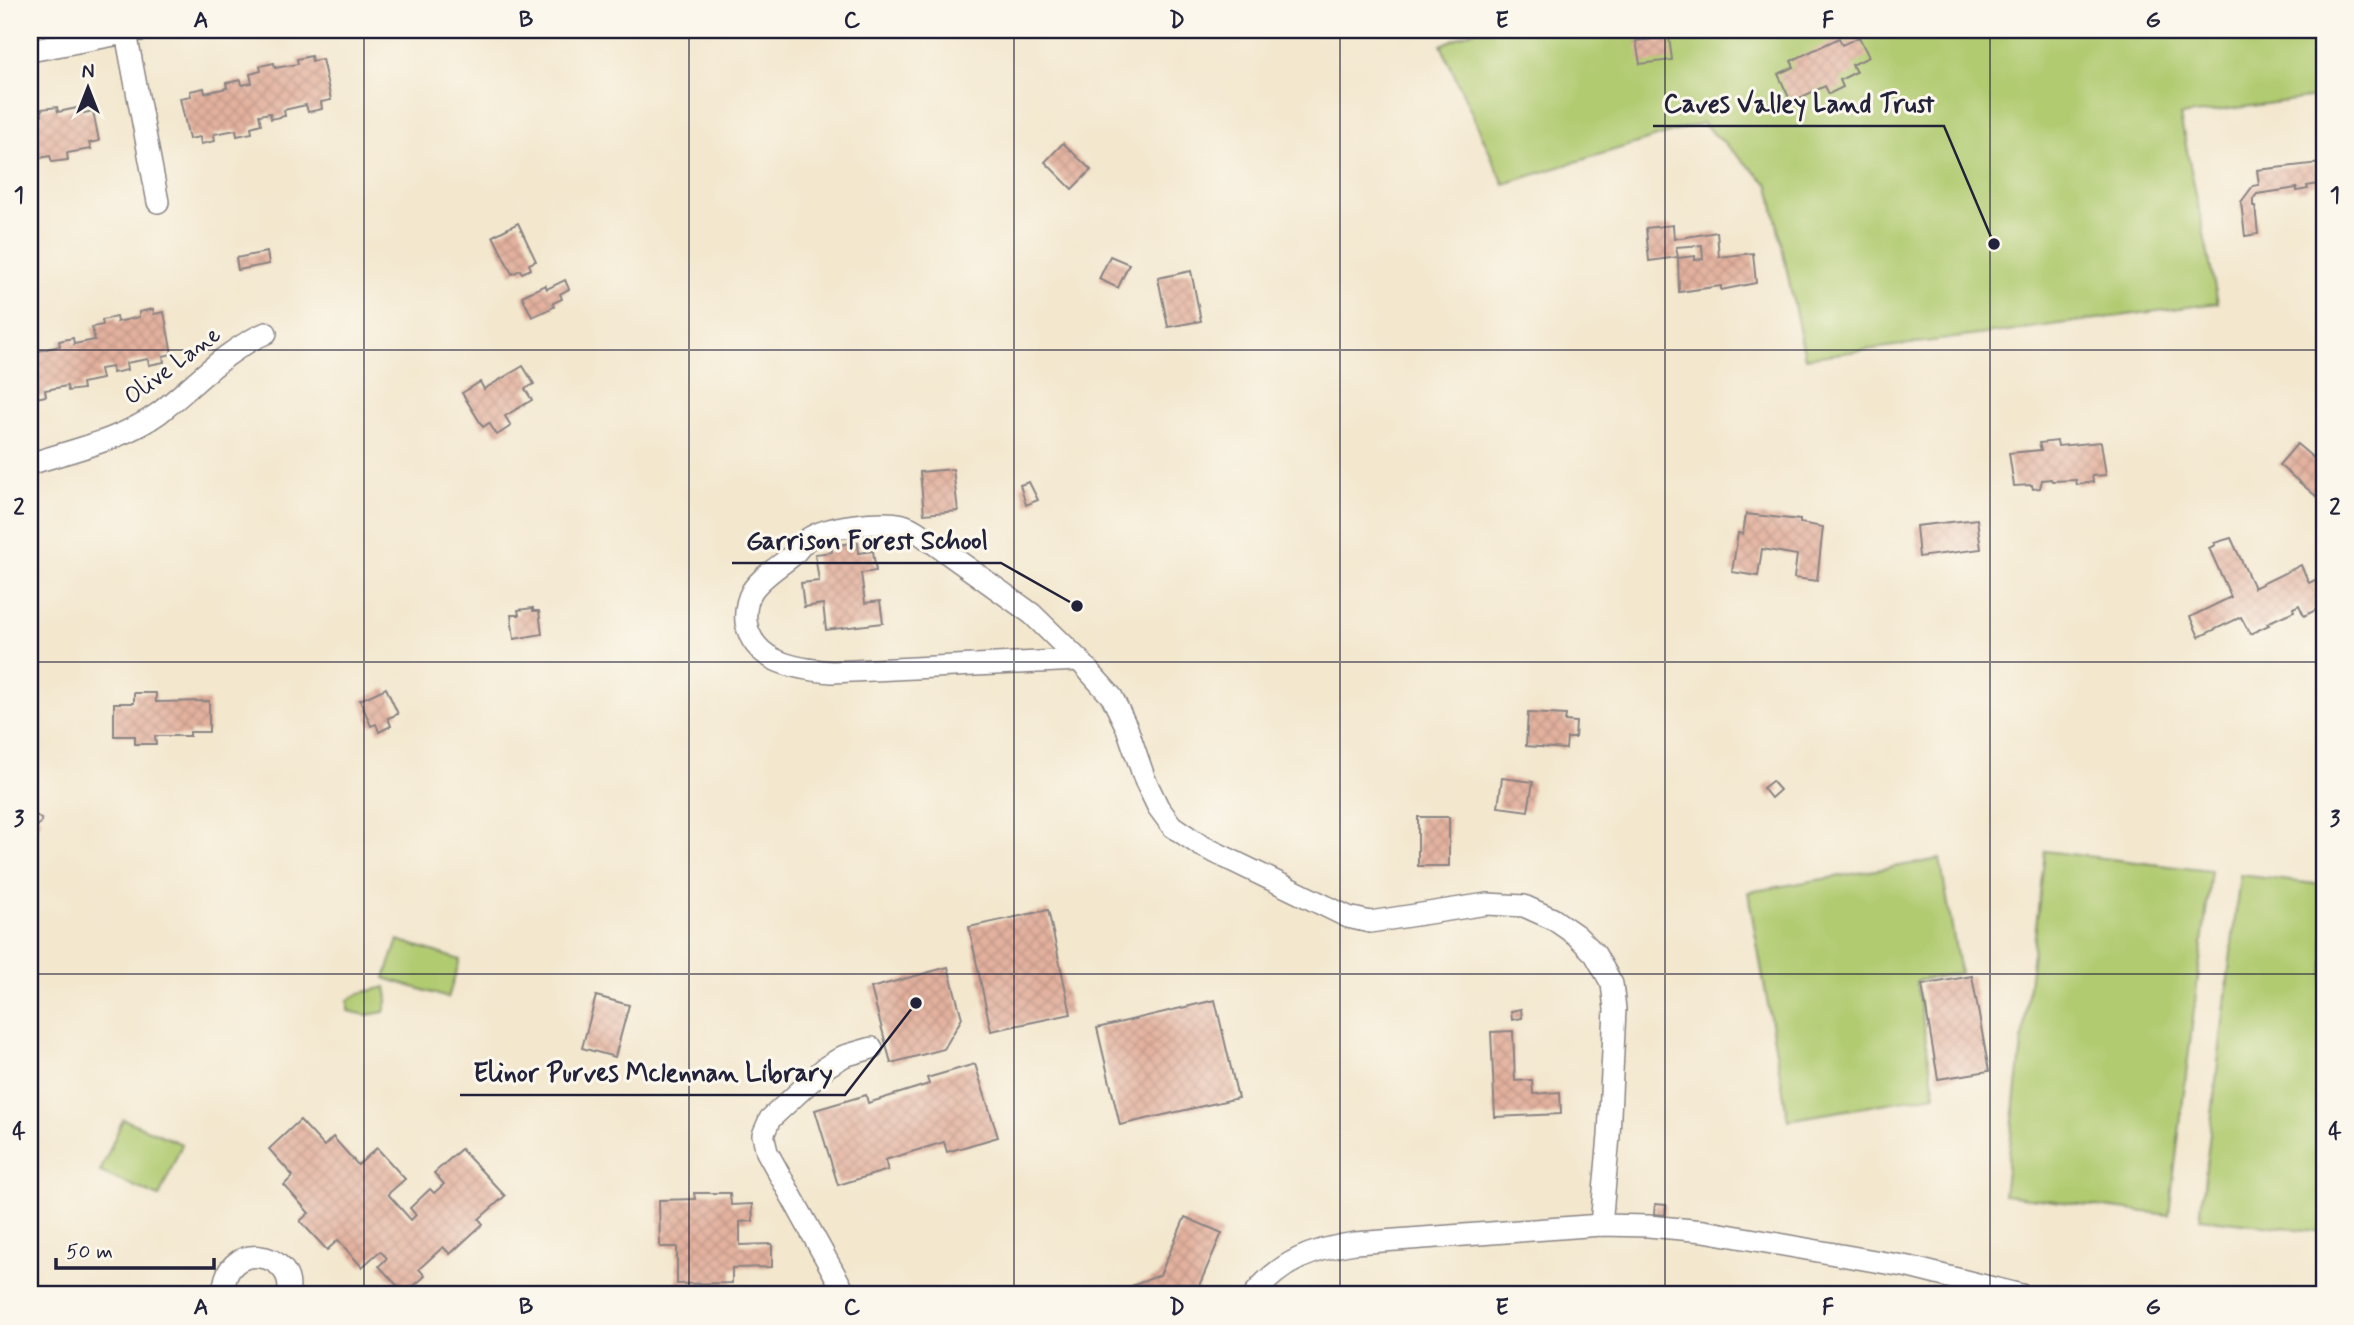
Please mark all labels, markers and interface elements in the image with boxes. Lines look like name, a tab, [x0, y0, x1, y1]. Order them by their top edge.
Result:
text: A	[193, 6, 209, 36]
text: B	[519, 6, 534, 36]
text: C	[844, 6, 861, 36]
text: D	[1169, 6, 1185, 36]
text: E	[1495, 6, 1509, 36]
text: F	[1822, 6, 1834, 36]
text: G	[2145, 6, 2161, 36]
north arrow	[52, 52, 122, 122]
text: N	[82, 60, 94, 85]
callout: Caves Valley Land Trust	[1653, 79, 1944, 126]
text: Caves Valley Land Trust	[1664, 88, 1936, 122]
text: 1	[14, 181, 24, 211]
text: 1	[2330, 181, 2340, 211]
street label: Olive Lane	[118, 320, 227, 413]
text: 2	[13, 493, 25, 523]
text: 2	[2329, 493, 2341, 523]
callout: Garrison Forest School	[732, 516, 1001, 563]
text: Garrison Forest School	[746, 525, 988, 559]
text: 3	[14, 805, 25, 835]
text: 3	[2330, 805, 2341, 835]
callout: Elinor Purves Mclennan Library	[460, 1048, 845, 1095]
text: Elinor Purves Mclennan Library	[473, 1057, 833, 1091]
text: 4	[12, 1117, 26, 1147]
text: 4	[2328, 1117, 2342, 1147]
scale bar	[56, 1227, 214, 1271]
text: 50 m	[66, 1238, 113, 1266]
text: A	[193, 1293, 209, 1323]
text: B	[519, 1293, 534, 1323]
text: C	[844, 1293, 861, 1323]
text: D	[1169, 1293, 1185, 1323]
text: E	[1495, 1293, 1509, 1323]
text: F	[1822, 1293, 1834, 1323]
text: G	[2145, 1293, 2161, 1323]

